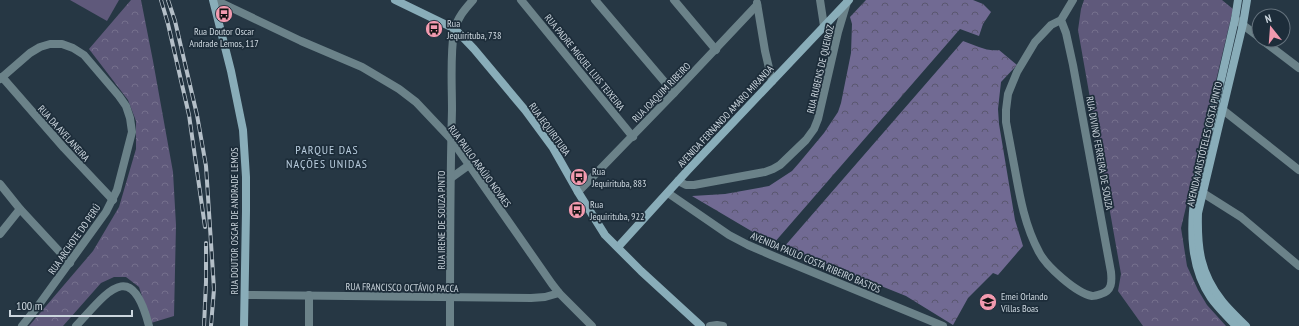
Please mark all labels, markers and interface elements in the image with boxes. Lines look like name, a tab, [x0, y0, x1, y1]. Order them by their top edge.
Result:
bus stop icon: Rua Doutor Oscar Andrade Lemos, 117	[214, 4, 234, 24]
north arrow	[1251, 8, 1291, 48]
street label: RUA PADRE MIGUEL LUIS TEIXEIRA	[542, 11, 628, 113]
text: N	[1263, 11, 1273, 26]
place label: Rua Jequirituba, 738	[446, 17, 501, 42]
bus stop icon: Rua Jequirituba, 738	[424, 19, 444, 39]
street label: RUA RUBENS DE QUEIROZ	[804, 23, 837, 115]
place label: Rua Doutor Oscar Andrade Lemos, 117	[189, 25, 259, 50]
street label: RUA JOAQUIM RIBEIRO	[629, 59, 694, 125]
street label: AVENIDA FERNANDO AMARO MIRANDA	[675, 62, 776, 170]
street label: AVENIDA ARISTÓTELES COSTA PINTO	[1184, 80, 1225, 208]
street label: RUA DIVINO FERREIRA DE SOUZA	[1083, 95, 1116, 211]
street label: RUA JEQUIRITUBA	[526, 100, 573, 159]
street label: RUA DA AVELANEIRA	[35, 102, 92, 164]
street label: RUA PAULO ARAÚJO NOVAES	[445, 123, 514, 210]
district label: PARQUE DAS NAÇÕES UNIDAS	[286, 142, 368, 171]
street label: RUA DOUTOR OSCAR DE ANDRADE LEMOS	[228, 147, 241, 295]
place label: Rua Jequirituba, 883	[591, 165, 646, 190]
bus stop icon: Rua Jequirituba, 883	[569, 167, 589, 187]
street label: RUA IRENE DE SOUZA PINTO	[435, 170, 448, 269]
place label: Rua Jequirituba, 922	[589, 198, 644, 223]
bus stop icon: Rua Jequirituba, 922	[567, 200, 587, 220]
street label: RUA ARCHOTE DO PERÚ	[45, 202, 104, 277]
street label: AVENIDA PAULO COSTA RIBEIRO BASTOS	[749, 229, 883, 296]
street label: RUA FRANCISCO OCTÁVIO PACCA	[345, 280, 459, 295]
place label: Emei Orlando Villas Boas	[1000, 290, 1048, 315]
scale bar	[10, 292, 132, 318]
school or university icon: Emei Orlando Villas Boas	[978, 292, 998, 312]
text: 100 m	[16, 298, 43, 313]

